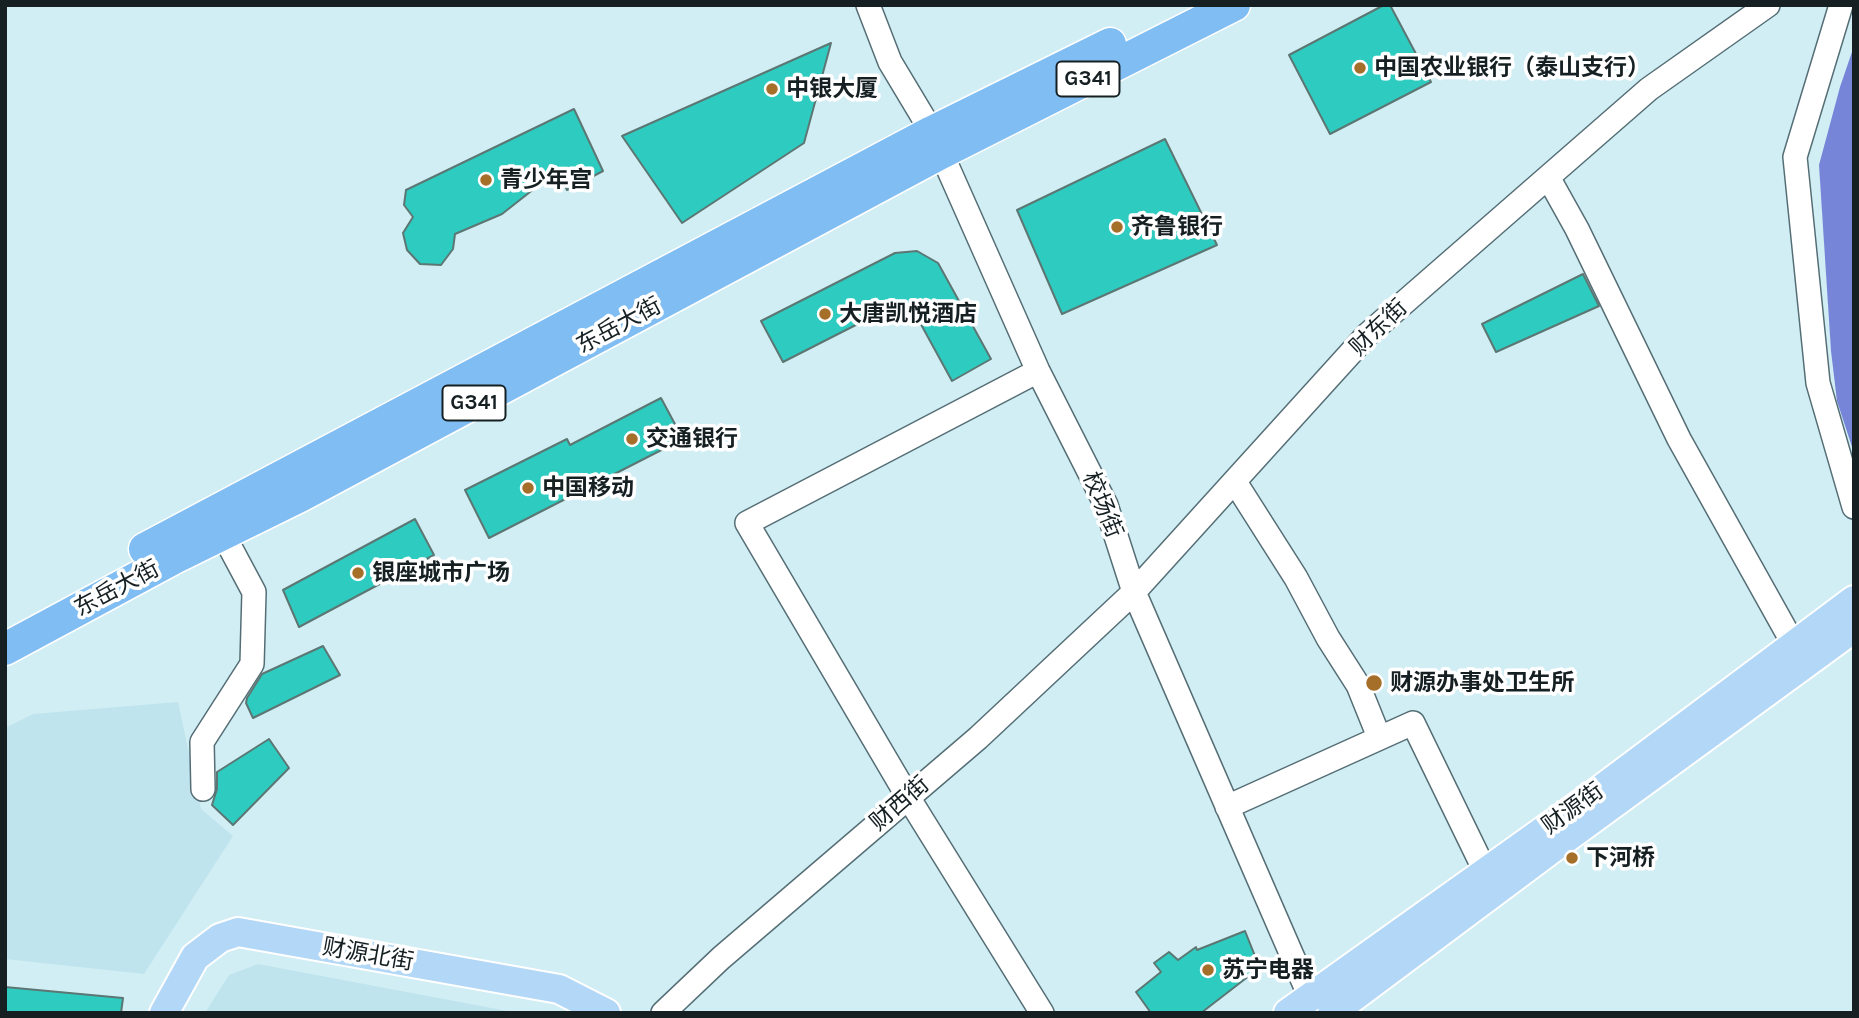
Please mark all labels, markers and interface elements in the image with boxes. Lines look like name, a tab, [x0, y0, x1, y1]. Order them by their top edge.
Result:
place label: 中国农业银行（泰山支行）	[1374, 54, 1650, 82]
marker: 中国农业银行（泰山支行）	[1352, 60, 1368, 76]
road number: G341	[1056, 62, 1120, 96]
place label: 中银大厦	[786, 75, 878, 103]
marker: 中银大厦	[764, 81, 780, 97]
place label: 青少年宫	[500, 166, 592, 194]
marker: 青少年宫	[478, 172, 494, 188]
place label: 齐鲁银行	[1131, 213, 1223, 241]
marker: 齐鲁银行	[1109, 219, 1125, 235]
street label: 东岳大街	[572, 292, 666, 360]
street label: 财东街	[1345, 294, 1413, 362]
place label: 大唐凯悦酒店	[839, 300, 977, 328]
marker: 大唐凯悦酒店	[817, 306, 833, 322]
road number: G341	[442, 386, 505, 420]
place label: 交通银行	[646, 425, 738, 453]
marker: 交通银行	[624, 431, 640, 447]
street label: 校场街	[1076, 468, 1128, 542]
place label: 中国移动	[542, 474, 634, 502]
marker: 中国移动	[520, 480, 536, 496]
street label: 东岳大街	[70, 555, 164, 623]
place label: 银座城市广场	[372, 559, 510, 587]
marker: 银座城市广场	[350, 565, 366, 581]
place label: 财源办事处卫生所	[1390, 669, 1574, 697]
marker: 财源办事处卫生所	[1364, 673, 1384, 693]
street label: 财西街	[865, 771, 935, 837]
street label: 财源街	[1537, 778, 1609, 840]
place label: 下河桥	[1586, 844, 1655, 872]
marker: 下河桥	[1564, 850, 1580, 866]
street label: 财源北街	[320, 933, 416, 977]
place label: 苏宁电器	[1222, 956, 1314, 984]
marker: 苏宁电器	[1200, 962, 1216, 978]

